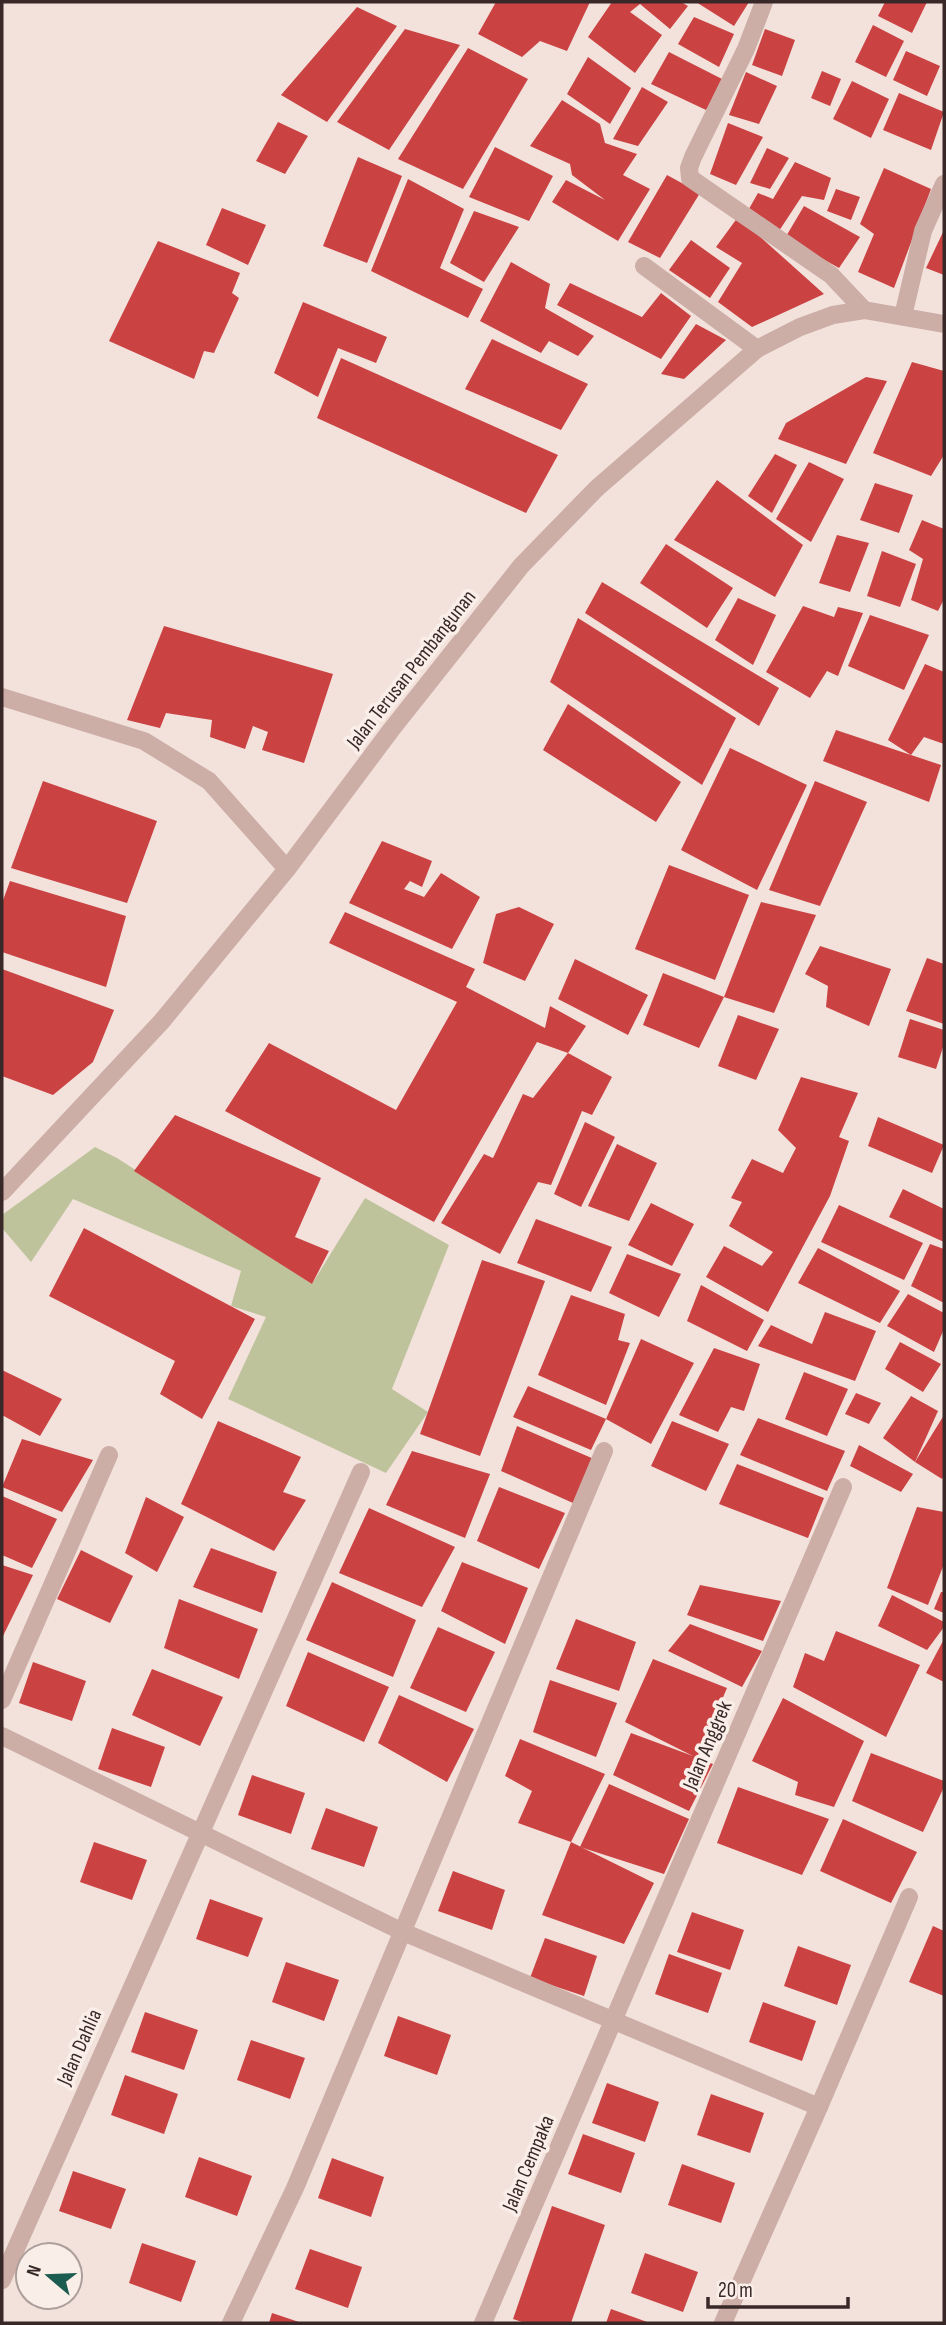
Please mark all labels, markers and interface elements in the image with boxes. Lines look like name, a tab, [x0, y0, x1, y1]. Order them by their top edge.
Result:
street label: Jalan Terusan Pembangunan	[341, 585, 481, 755]
street label: Jalan Anggrek	[677, 1697, 737, 1794]
street label: Jalan Dahlia	[51, 2005, 107, 2090]
street label: Jalan Cempaka	[497, 2112, 560, 2216]
north arrow	[14, 2241, 84, 2311]
text: N	[22, 2262, 47, 2279]
scale bar	[708, 2266, 848, 2310]
text: 20 m	[718, 2278, 753, 2303]

